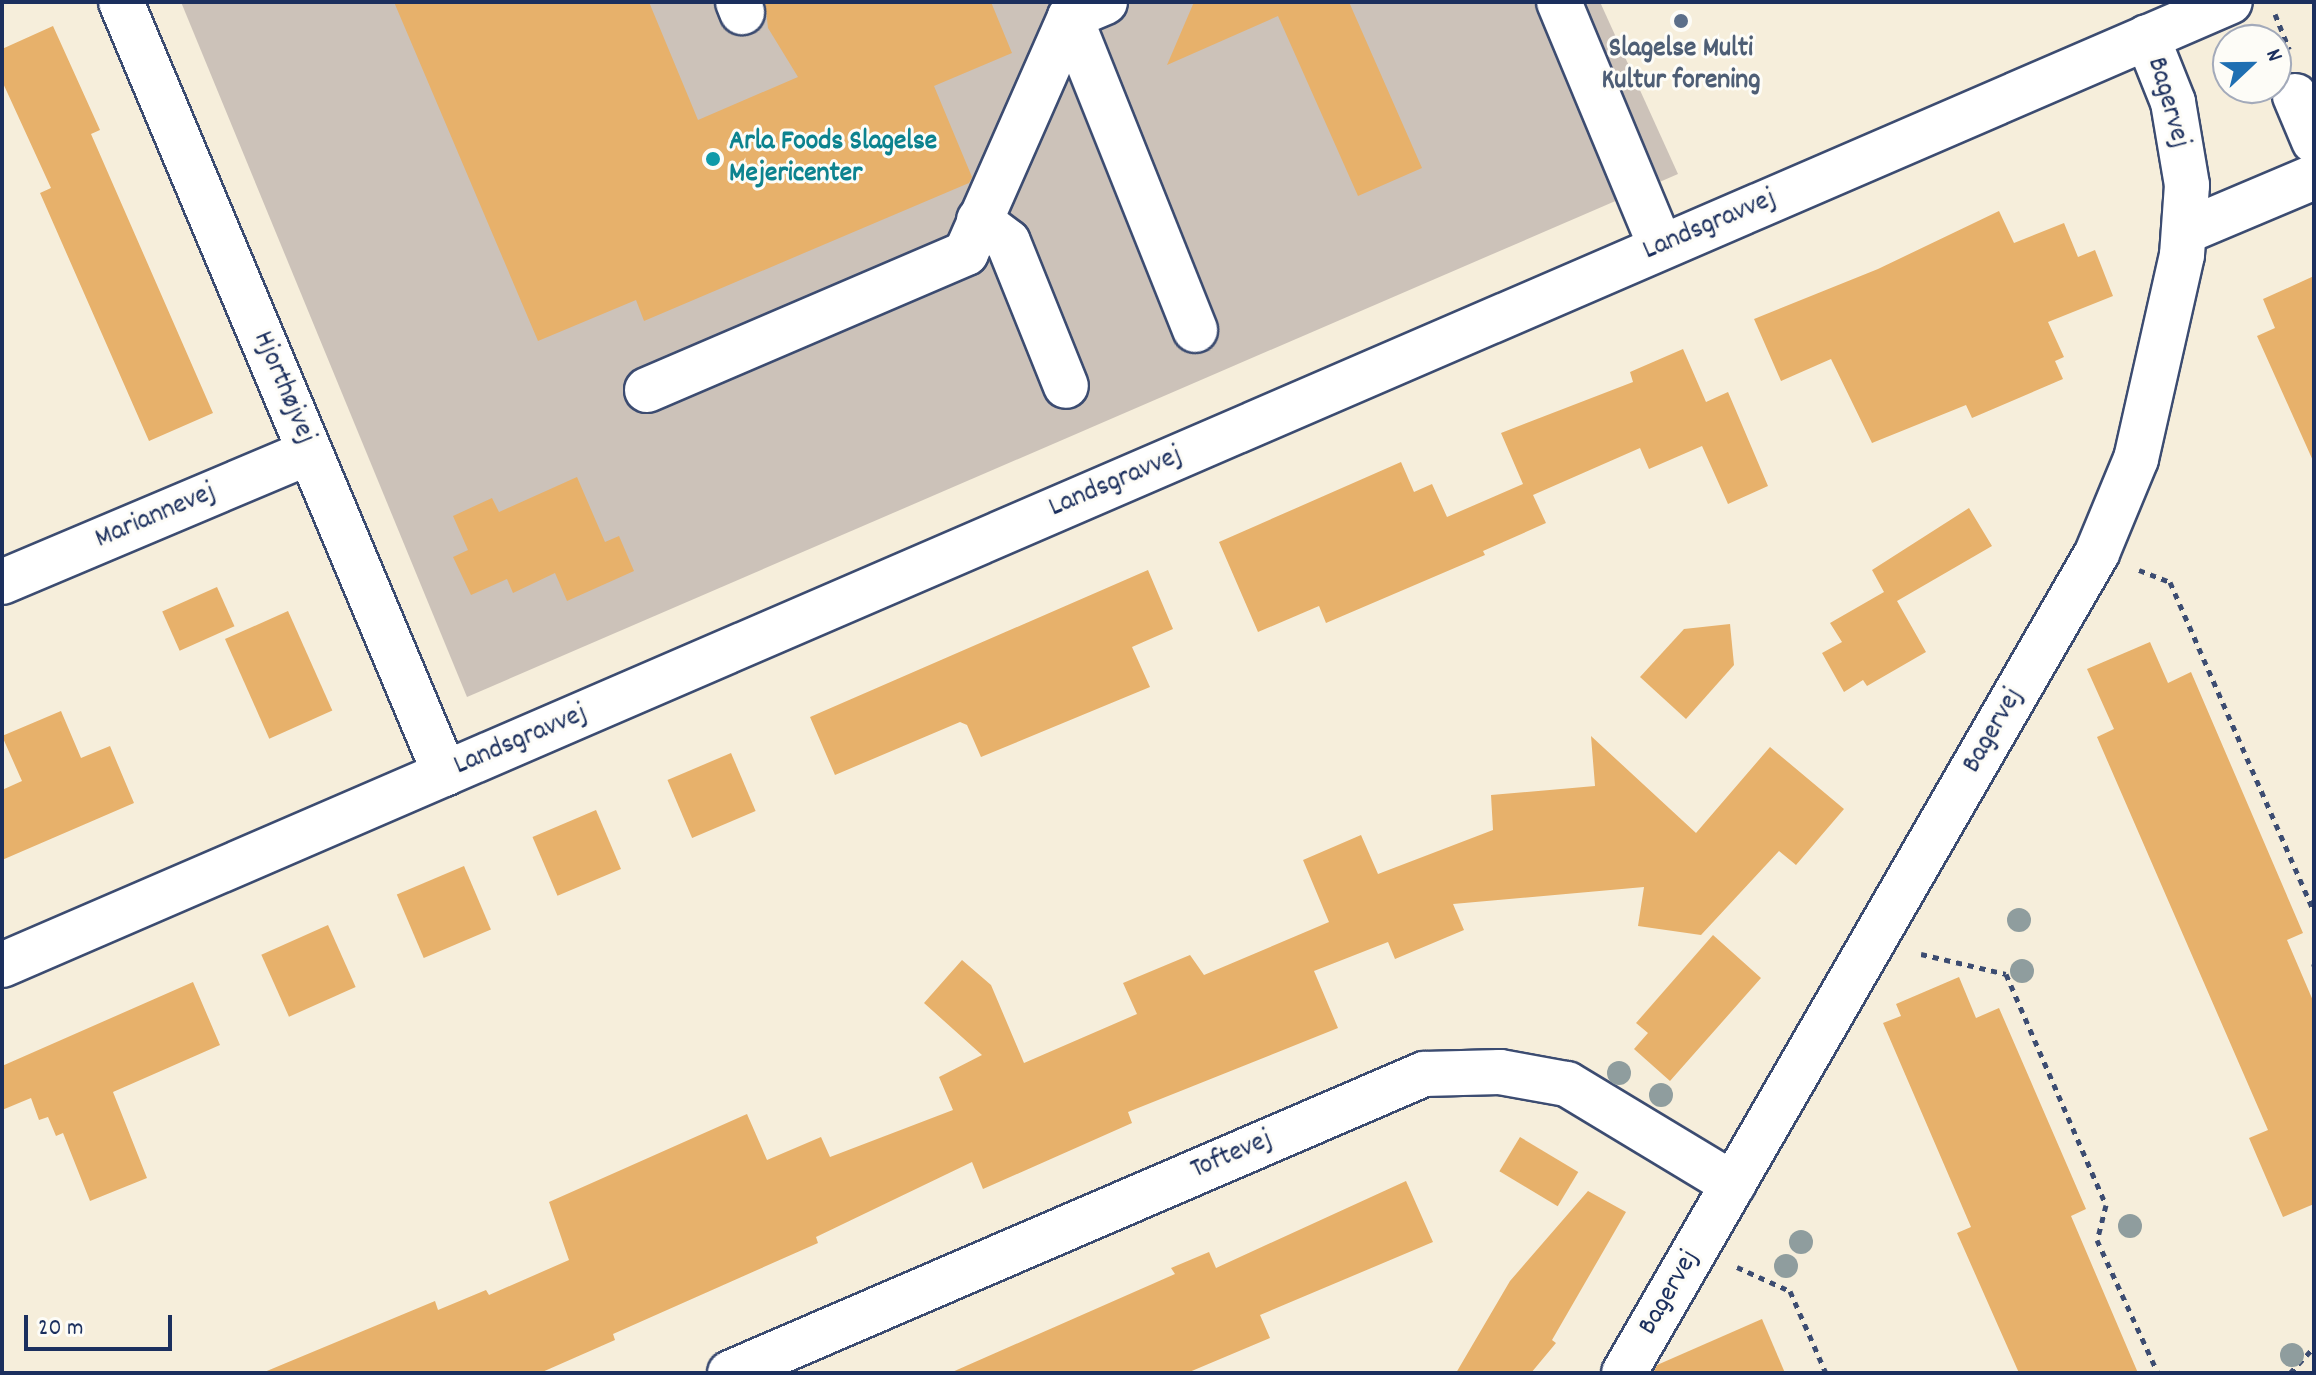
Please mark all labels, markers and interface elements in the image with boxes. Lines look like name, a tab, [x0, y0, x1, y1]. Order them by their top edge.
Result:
marker: Slagelse Multi Kultur forening	[1672, 12, 1690, 30]
north arrow	[2212, 24, 2292, 104]
place label: Slagelse Multi Kultur forening	[1601, 33, 1761, 99]
text: N	[2256, 45, 2289, 66]
street label: Bagervej	[2138, 54, 2196, 152]
place label: Arla Foods Slagelse Mejericenter	[729, 126, 937, 192]
marker: Arla Foods Slagelse Mejericenter	[704, 150, 722, 168]
street label: Landsgravvej	[1638, 183, 1782, 269]
street label: Hjorthøjvej	[244, 327, 322, 449]
street label: Landsgravvej	[1044, 440, 1188, 526]
street label: Mariannevej	[91, 477, 221, 557]
street label: Bagervej	[1956, 682, 2032, 780]
street label: Landsgravvej	[449, 698, 593, 784]
street label: Toftevej	[1186, 1124, 1278, 1188]
street label: Bagervej	[1632, 1244, 1708, 1342]
scale bar	[28, 1299, 176, 1349]
text: 20 m	[38, 1312, 84, 1346]

